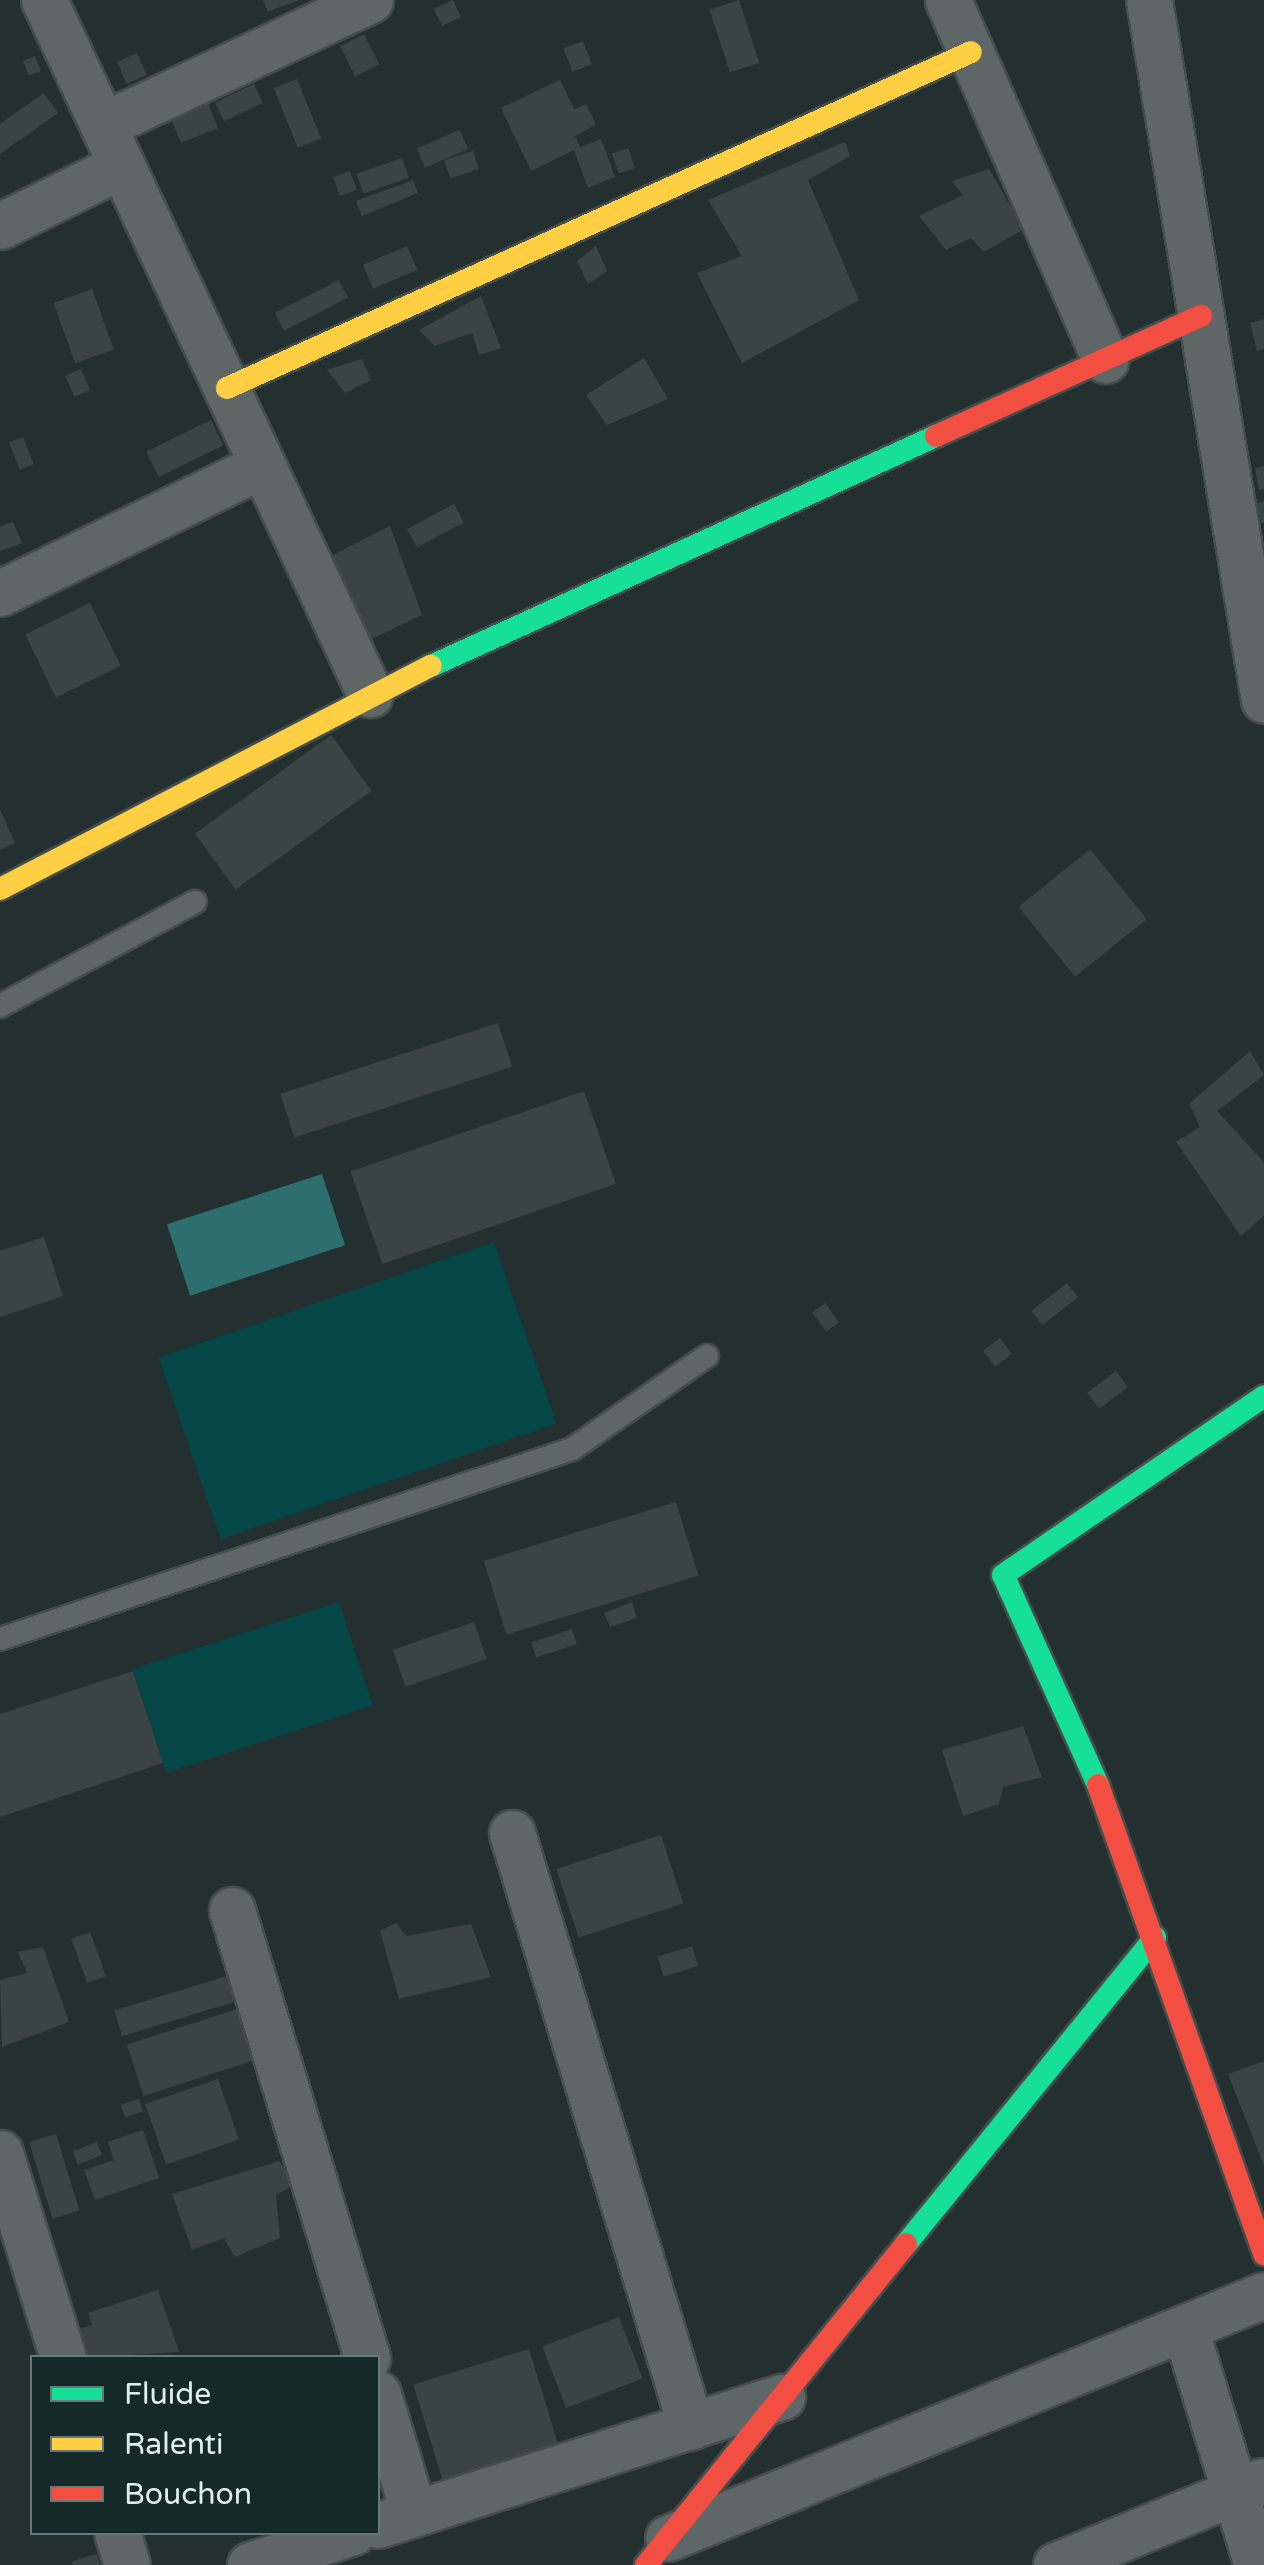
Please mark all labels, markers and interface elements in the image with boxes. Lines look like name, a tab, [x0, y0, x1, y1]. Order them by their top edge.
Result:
legend	[30, 2355, 380, 2535]
text: Fluide	[124, 2376, 211, 2413]
text: Ralenti	[124, 2426, 224, 2463]
text: Bouchon	[124, 2476, 252, 2513]

